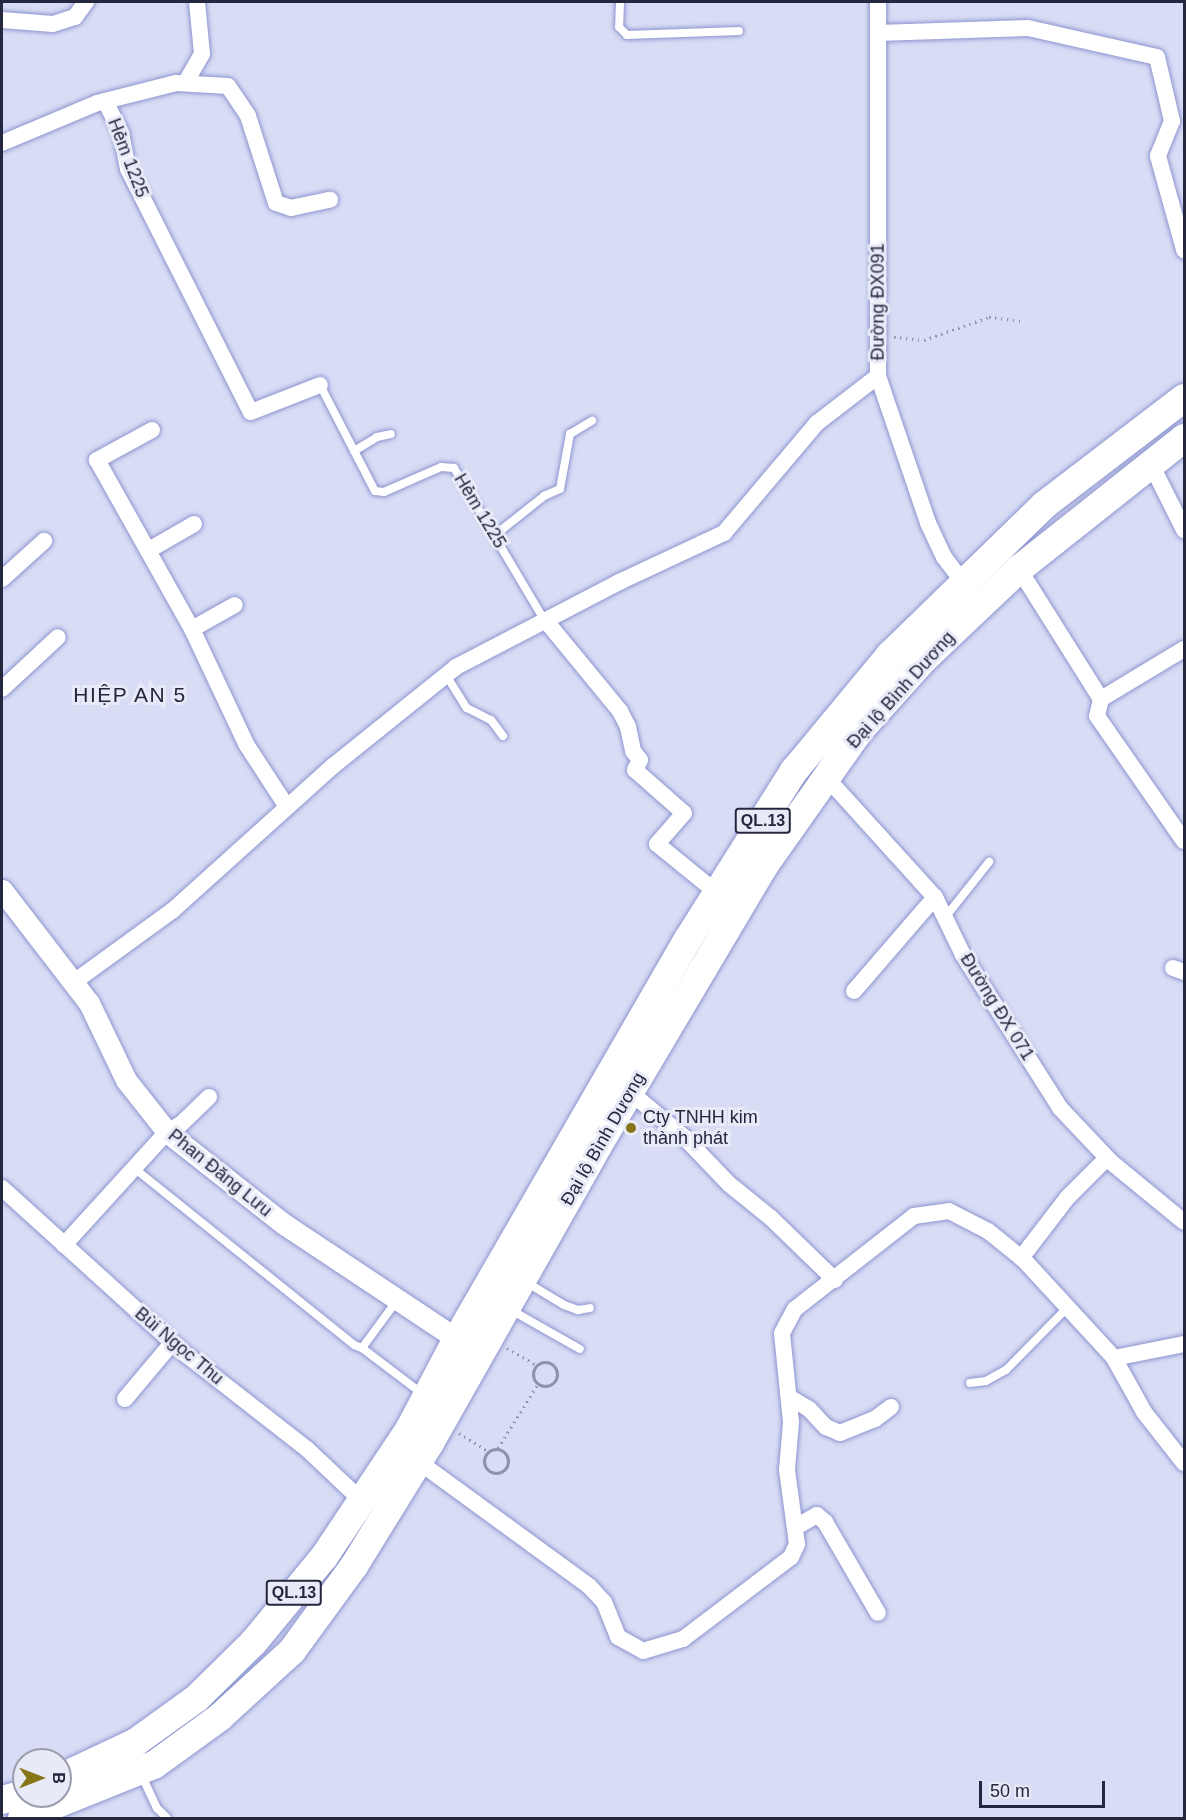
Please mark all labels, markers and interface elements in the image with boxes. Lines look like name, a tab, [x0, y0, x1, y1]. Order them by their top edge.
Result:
street label: Hẻm 1225	[103, 115, 153, 201]
street label: Đường ĐX091	[867, 244, 889, 360]
street label: Hẻm 1225	[449, 470, 511, 552]
street label: Đại lộ Bình Dương	[843, 627, 959, 753]
district label: HIỆP AN 5	[72, 682, 188, 708]
road number: QL.13	[734, 808, 792, 834]
street label: Đường ĐX 071	[956, 950, 1038, 1064]
street label: Đại lộ Bình Dương	[556, 1069, 650, 1209]
place label: Cty TNHH kim thành phát	[643, 1107, 758, 1150]
marker: Cty TNHH kim thành phát	[624, 1121, 638, 1135]
street label: Phan Đăng Lưu	[164, 1125, 276, 1221]
street label: Bùi Ngọc Thu	[130, 1303, 228, 1389]
road number: QL.13	[266, 1580, 322, 1606]
north arrow	[12, 1748, 72, 1808]
scale bar	[982, 1769, 1108, 1807]
text: B	[50, 1772, 67, 1784]
text: 50 m	[990, 1781, 1030, 1801]

